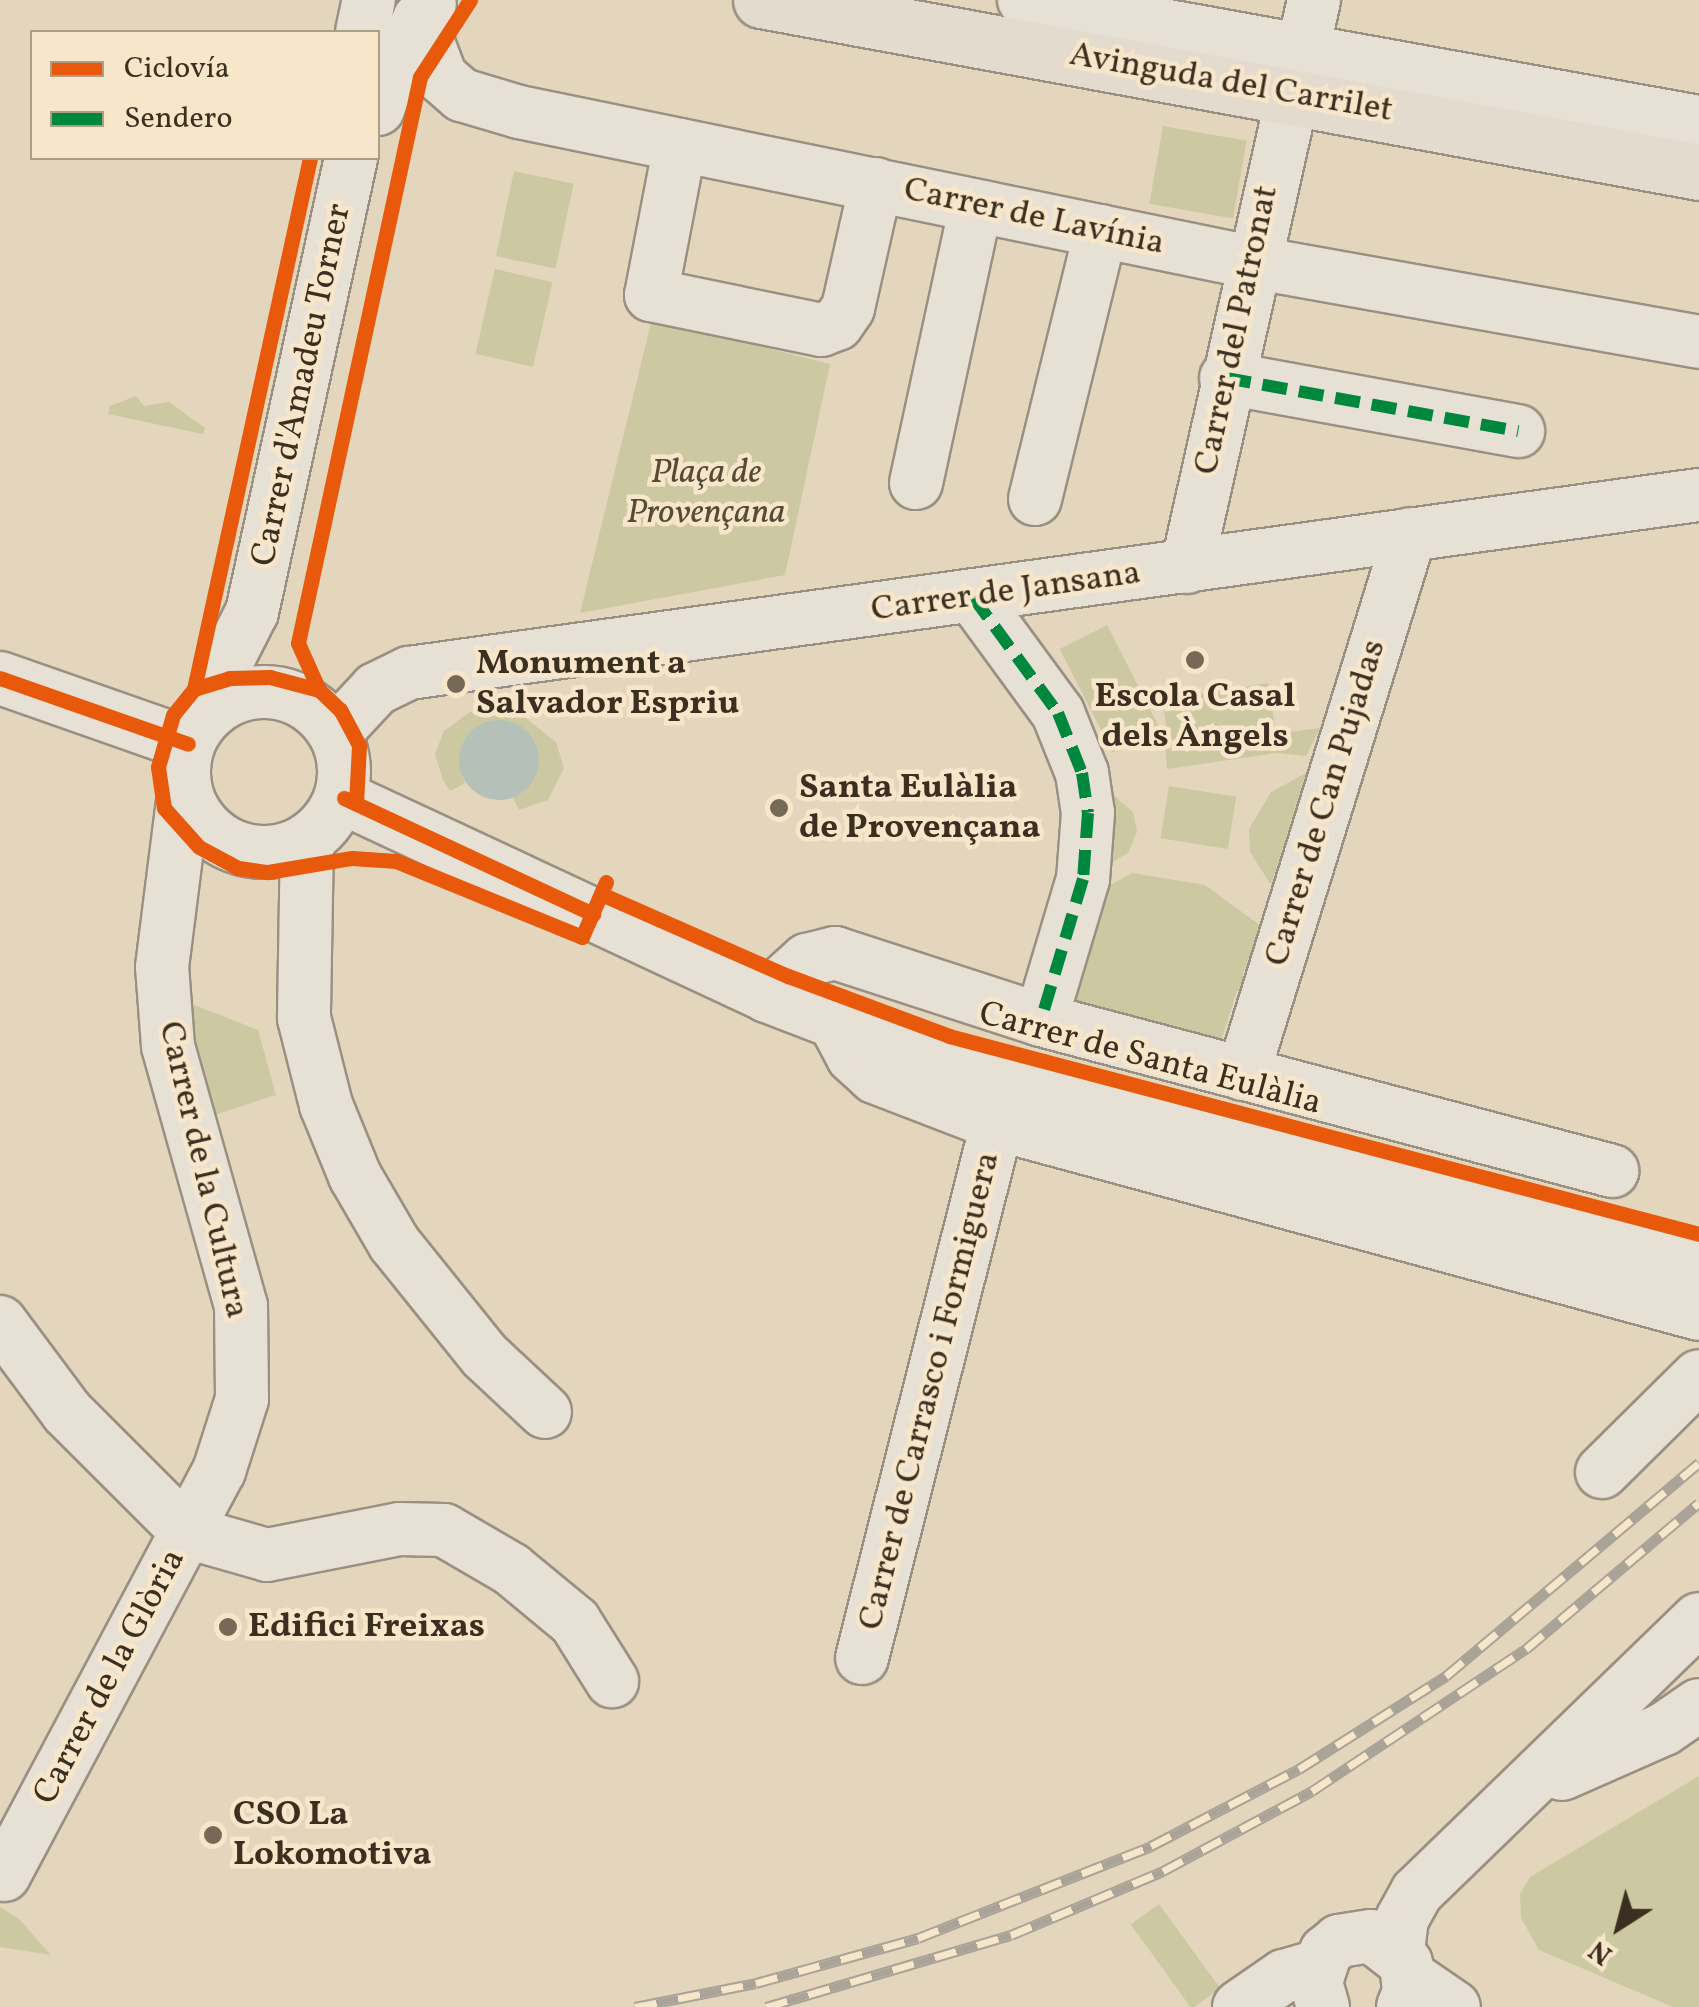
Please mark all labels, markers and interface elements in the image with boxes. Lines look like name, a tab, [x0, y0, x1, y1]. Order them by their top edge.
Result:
legend	[30, 30, 380, 160]
street label: Avinguda del Carrilet	[1066, 34, 1396, 132]
text: Ciclovía	[124, 48, 230, 90]
text: Sendero	[124, 98, 232, 140]
street label: Carrer de Lavínia	[900, 169, 1168, 265]
street label: Carrer del Patronat	[1186, 182, 1288, 478]
street label: Carrer d'Amadeu Torner	[243, 199, 361, 571]
park label: Plaça de Provençana	[626, 452, 786, 534]
street label: Carrer de Jansana	[869, 552, 1143, 632]
street label: Carrer de Can Pujadas	[1256, 635, 1396, 971]
place label: Monument a Salvador Espriu	[476, 643, 739, 725]
marker: Escola Casal dels Àngels	[1184, 649, 1206, 671]
marker: Monument a Salvador Espriu	[445, 673, 467, 695]
place label: Escola Casal dels Àngels	[1094, 676, 1296, 758]
place label: Santa Eulàlia de Provençana	[799, 767, 1041, 849]
marker: Santa Eulàlia de Provençana	[768, 797, 790, 819]
street label: Carrer de Santa Eulàlia	[974, 993, 1326, 1125]
street label: Carrer de la Cultura	[148, 1018, 258, 1322]
street label: Carrer de Carrasco i Formiguera	[850, 1148, 1010, 1634]
street label: Carrer de la Glòria	[25, 1542, 195, 1812]
place label: Edifici Freixas	[248, 1606, 485, 1648]
marker: Edifici Freixas	[217, 1616, 239, 1638]
place label: CSO La Lokomotiva	[233, 1794, 432, 1876]
marker: CSO La Lokomotiva	[202, 1824, 224, 1846]
north arrow	[1569, 1877, 1669, 1977]
text: N	[1581, 1930, 1621, 1973]

